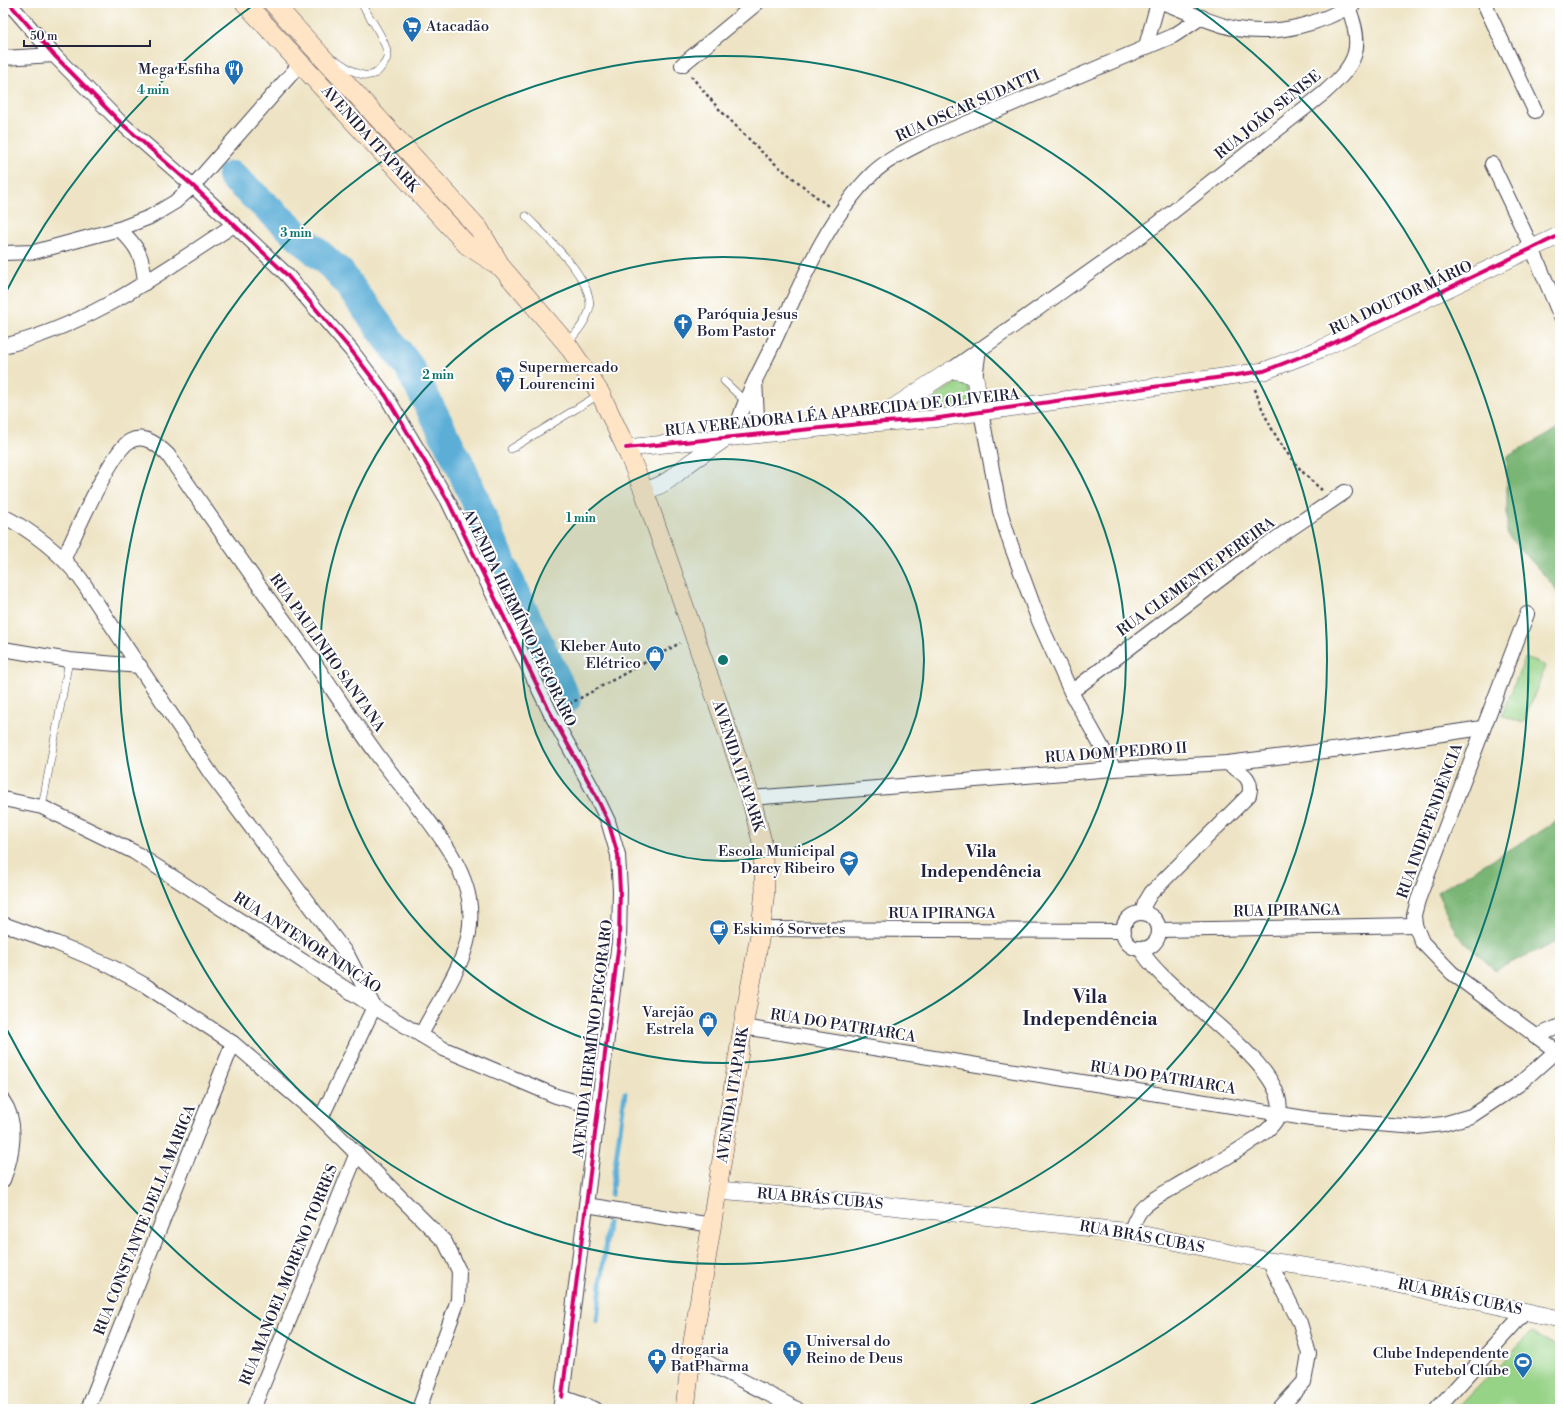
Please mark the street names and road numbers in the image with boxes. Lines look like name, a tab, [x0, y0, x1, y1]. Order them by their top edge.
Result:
street label: RUA OSCAR SUDATTI	[893, 65, 1043, 146]
street label: RUA JOÃO SENISE	[1211, 66, 1325, 164]
street label: AVENIDA ITAPARK	[316, 81, 424, 197]
street label: RUA DOUTOR MÁRIO	[1326, 256, 1476, 339]
street label: RUA VEREADORA LÉA APARECIDA DE OLIVEIRA	[664, 384, 1021, 441]
street label: AVENIDA HERMÍNIO PEGORARO	[457, 505, 581, 730]
street label: RUA CLEMENTE PEREIRA	[1113, 513, 1279, 641]
street label: RUA PAULINHO SANTANA	[265, 570, 389, 736]
street label: AVENIDA ITAPARK	[707, 697, 769, 835]
street label: RUA DOM PEDRO II	[1044, 739, 1188, 767]
street label: RUA INDEPENDÊNCIA	[1392, 740, 1467, 901]
street label: RUA ANTENOR NINCÃO	[230, 887, 385, 998]
street label: RUA IPIRANGA	[1233, 901, 1342, 921]
street label: RUA IPIRANGA	[888, 904, 997, 923]
street label: AVENIDA HERMÍNIO PEGORARO	[568, 918, 617, 1160]
street label: RUA DO PATRIARCA	[769, 1005, 918, 1047]
street label: AVENIDA ITAPARK	[713, 1025, 753, 1165]
street label: RUA DO PATRIARCA	[1089, 1057, 1238, 1099]
street label: RUA CONSTANTE DELLA MARIGA	[90, 1101, 200, 1338]
street label: RUA MANOEL MORENO TORRES	[236, 1162, 342, 1388]
street label: RUA BRÁS CUBAS	[756, 1183, 884, 1214]
street label: RUA BRÁS CUBAS	[1078, 1216, 1206, 1257]
street label: RUA BRÁS CUBAS	[1396, 1274, 1524, 1319]

